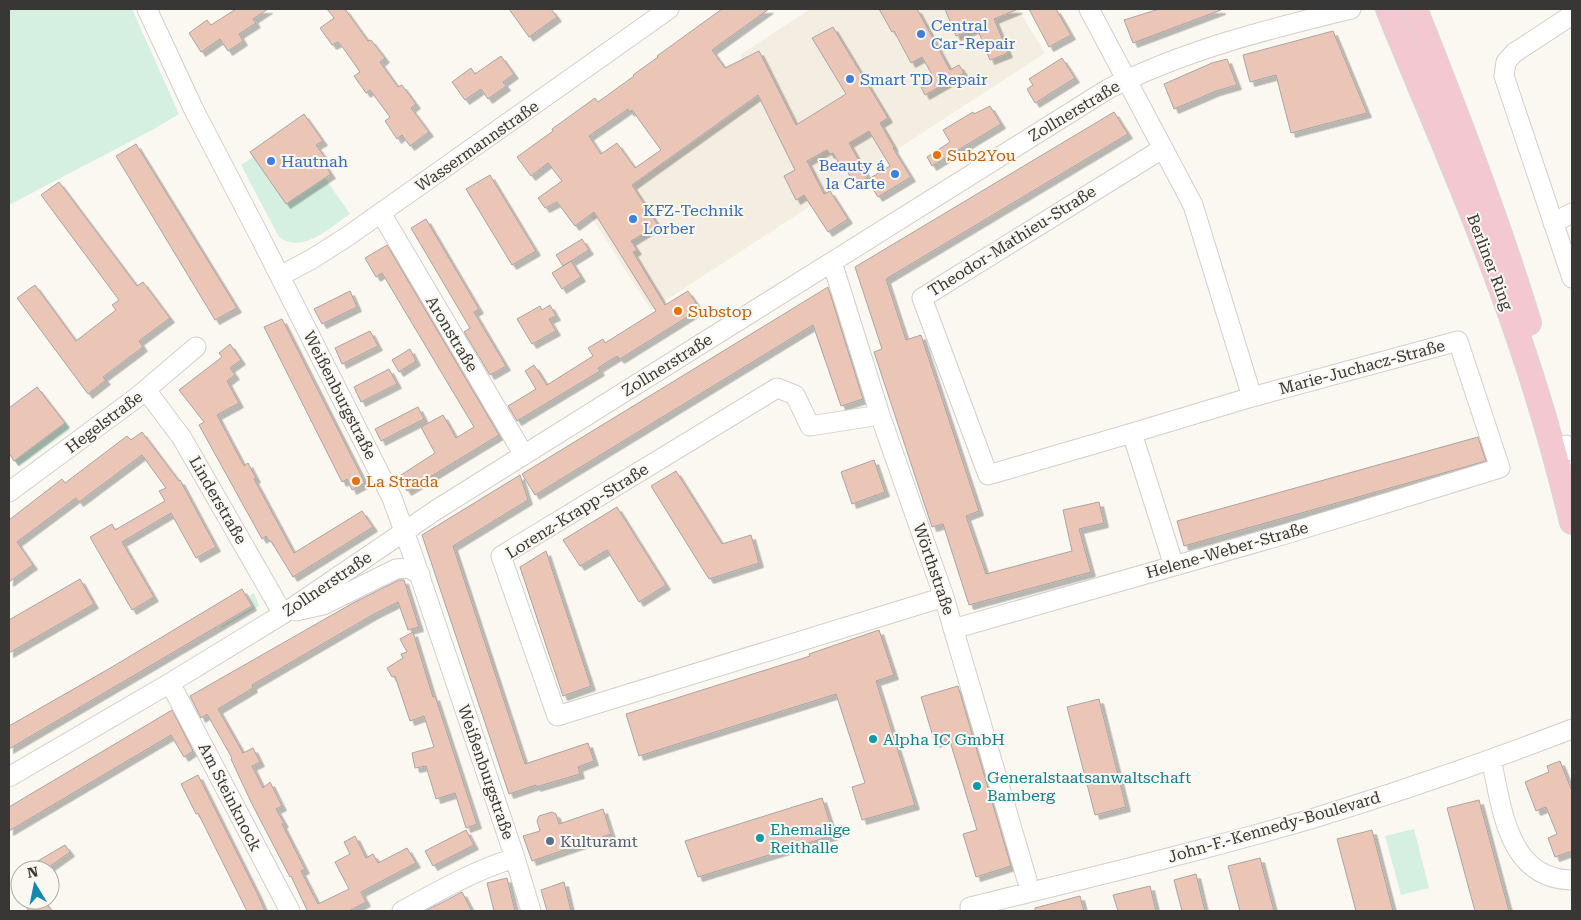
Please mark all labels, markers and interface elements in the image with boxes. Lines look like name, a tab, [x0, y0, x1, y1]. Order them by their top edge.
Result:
place label: Central Car-Repair	[931, 16, 1016, 53]
marker: Central Car-Repair	[915, 28, 927, 40]
place label: Smart TD Repair	[860, 70, 988, 89]
marker: Smart TD Repair	[844, 73, 856, 85]
street label: Zollnerstraße	[1025, 76, 1123, 146]
street label: Wassermannstraße	[412, 96, 542, 196]
place label: Sub2You	[947, 146, 1016, 165]
marker: Sub2You	[931, 149, 943, 161]
place label: Hautnah	[281, 152, 348, 171]
marker: Hautnah	[265, 155, 277, 167]
place label: Beauty á la Carte	[819, 156, 885, 193]
marker: Beauty á la Carte	[889, 168, 901, 180]
street label: Theodor-Mathieu-Straße	[925, 181, 1100, 301]
place label: KFZ-Technik Lorber	[643, 201, 744, 238]
street label: Berliner Ring	[1463, 211, 1517, 314]
marker: KFZ-Technik Lorber	[627, 213, 639, 225]
street label: Aronstraße	[422, 293, 482, 376]
place label: Substop	[688, 302, 752, 321]
marker: Substop	[672, 305, 684, 317]
street label: Weißenburgstraße	[299, 328, 381, 462]
street label: Zollnerstraße	[618, 330, 716, 400]
street label: Marie-Juchacz-Straße	[1277, 336, 1447, 398]
street label: Hegelstraße	[62, 387, 146, 457]
street label: Linderstraße	[185, 453, 251, 548]
street label: Lorenz-Krapp-Straße	[502, 459, 652, 563]
place label: La Strada	[366, 472, 439, 491]
marker: La Strada	[350, 475, 362, 487]
street label: Helene-Weber-Straße	[1144, 518, 1311, 582]
street label: Wörthstraße	[909, 521, 959, 618]
street label: Zollnerstraße	[279, 547, 375, 621]
street label: Weißenburgstraße	[454, 702, 518, 842]
place label: Alpha IC GmbH	[883, 730, 1005, 749]
marker: Alpha IC GmbH	[867, 733, 879, 745]
street label: Am Steinknock	[195, 740, 265, 854]
place label: Generalstaatsanwaltschaft Bamberg	[987, 768, 1191, 805]
marker: Generalstaatsanwaltschaft Bamberg	[971, 780, 983, 792]
street label: John-F.-Kennedy-Boulevard	[1166, 788, 1382, 866]
place label: Ehemalige Reithalle	[770, 820, 850, 857]
place label: Kulturamt	[560, 832, 638, 851]
marker: Ehemalige Reithalle	[754, 832, 766, 844]
marker: Kulturamt	[544, 835, 556, 847]
north arrow	[10, 860, 60, 910]
text: N	[26, 863, 40, 881]

